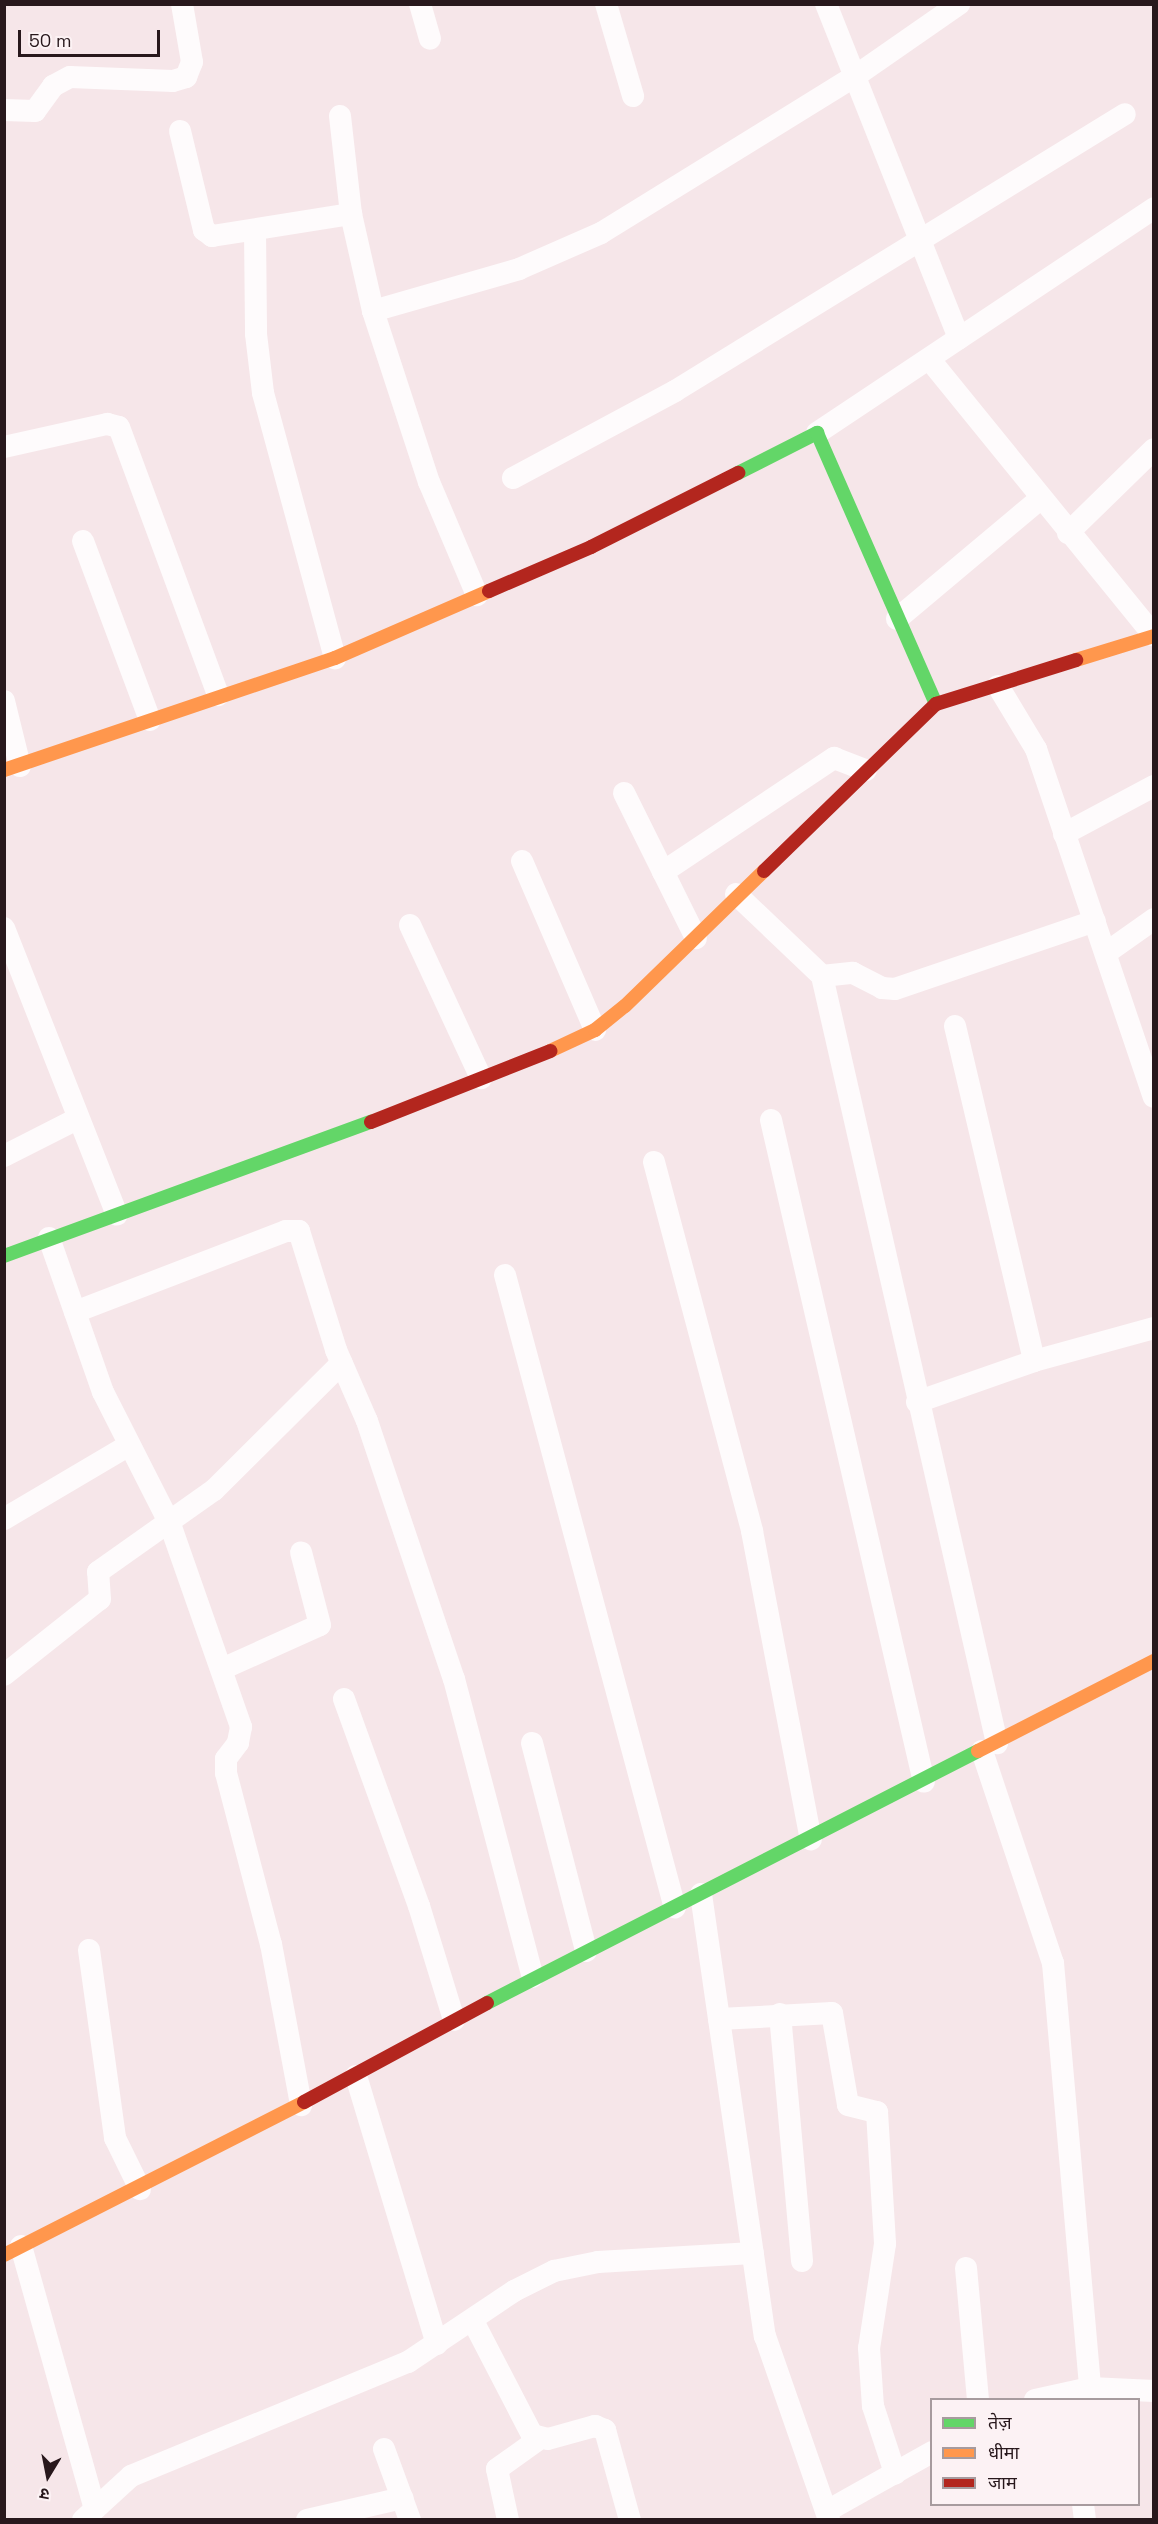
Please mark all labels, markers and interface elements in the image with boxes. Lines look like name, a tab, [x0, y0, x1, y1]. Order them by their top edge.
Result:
scale bar	[21, 18, 164, 56]
text: 50 m	[29, 29, 71, 52]
legend	[930, 2398, 1140, 2506]
text: तेज़	[988, 2411, 1012, 2434]
text: धीमा	[988, 2441, 1019, 2464]
north arrow	[18, 2446, 78, 2506]
text: जाम	[988, 2471, 1017, 2494]
text: उ	[38, 2483, 51, 2505]

